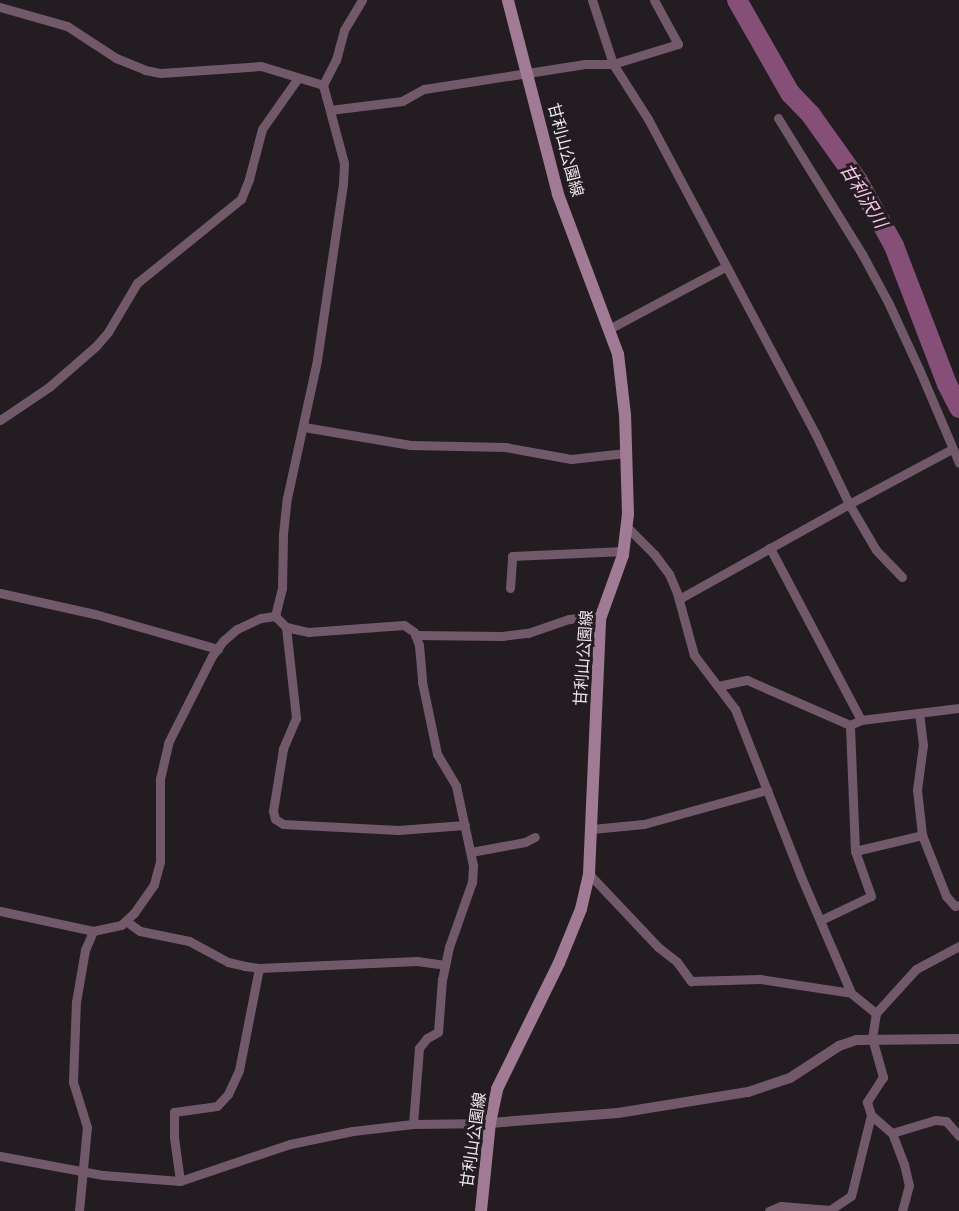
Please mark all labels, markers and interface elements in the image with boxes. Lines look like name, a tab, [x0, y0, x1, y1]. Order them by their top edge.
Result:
street label: 甘利山公園線	[543, 101, 587, 199]
water label: 甘利沢川	[835, 160, 891, 232]
street label: 甘利山公園線	[571, 609, 597, 707]
street label: 甘利山公園線	[458, 1091, 490, 1189]

